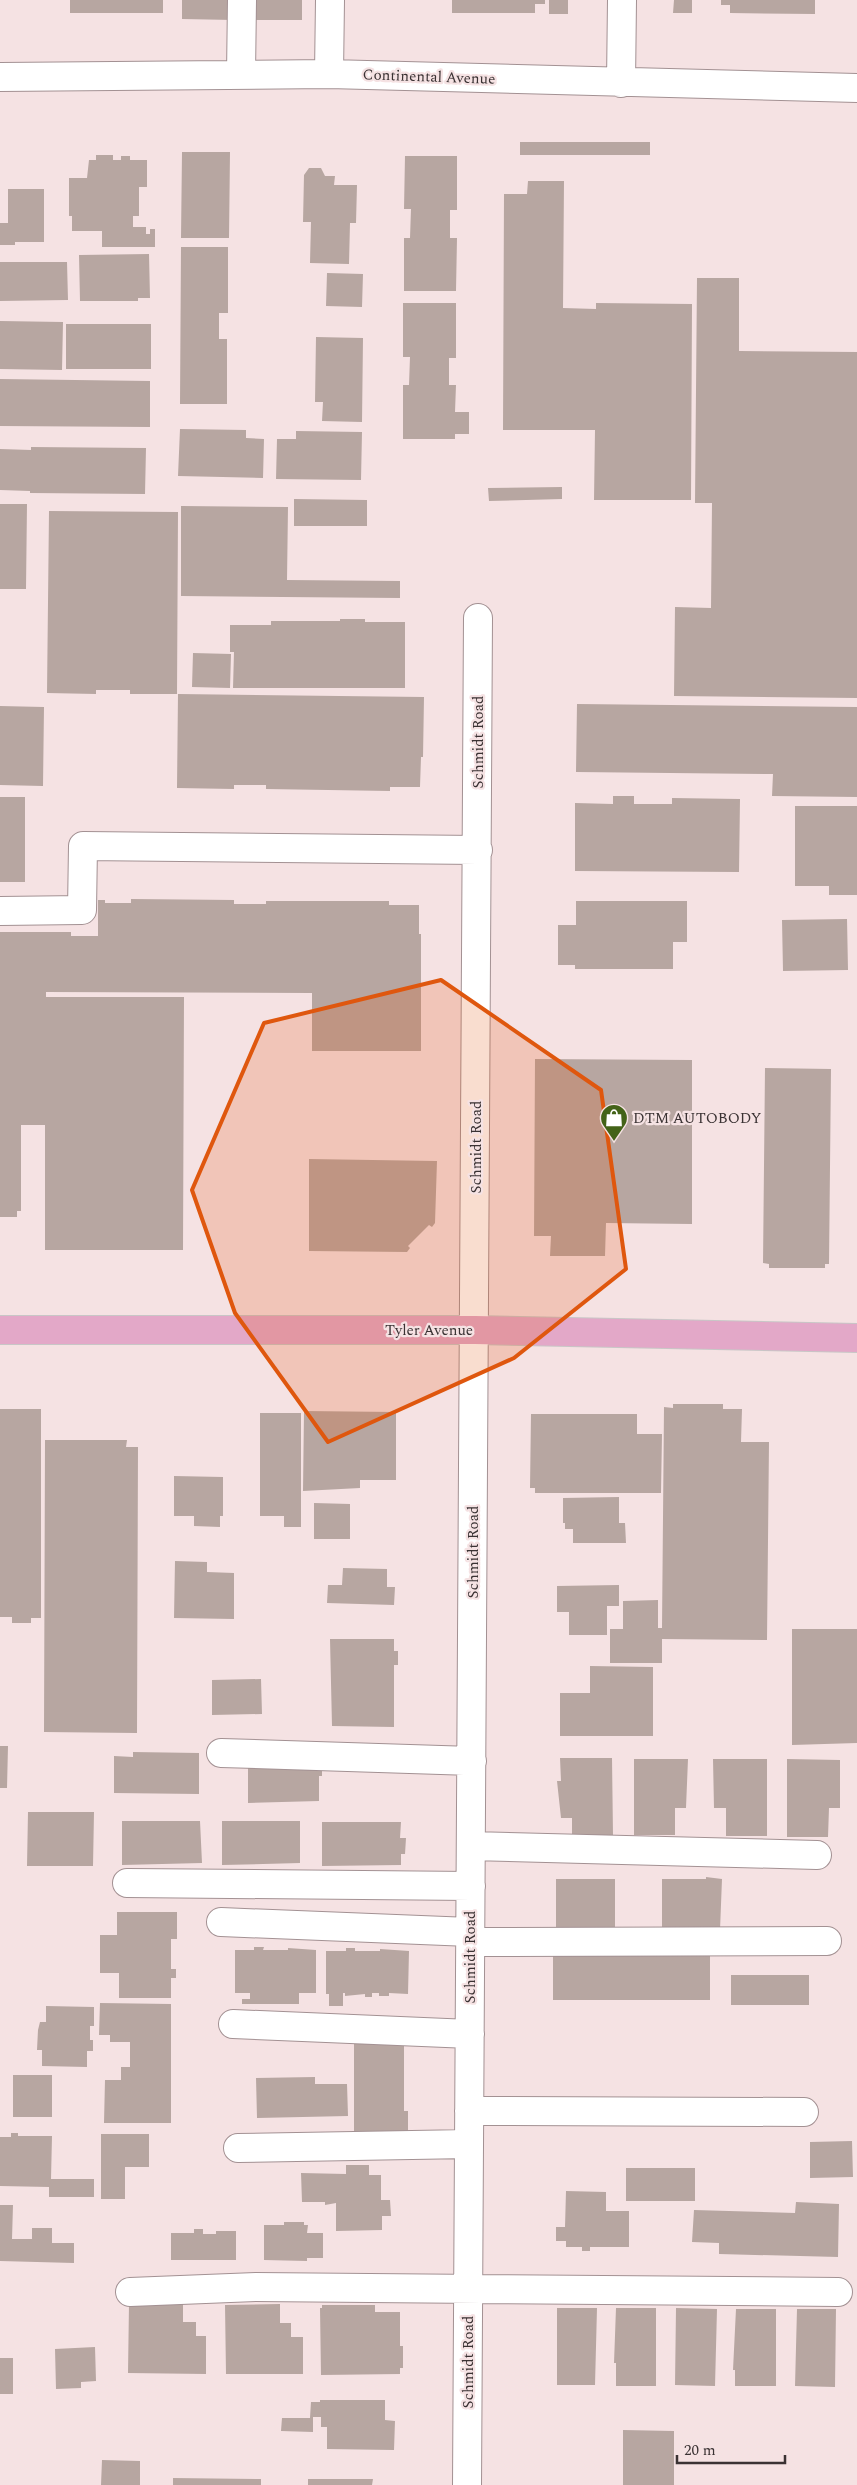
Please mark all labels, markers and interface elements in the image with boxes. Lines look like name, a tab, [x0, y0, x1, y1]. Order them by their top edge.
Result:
street label: Continental Avenue	[362, 63, 496, 91]
street label: Schmidt Road	[467, 696, 490, 788]
street label: Schmidt Road	[465, 1101, 488, 1193]
shop icon: DTM AUTOBODY	[599, 1103, 629, 1142]
place label: DTM AUTOBODY	[633, 1107, 762, 1130]
street label: Tyler Avenue	[385, 1319, 473, 1342]
street label: Schmidt Road	[462, 1506, 485, 1598]
street label: Schmidt Road	[459, 1911, 482, 2003]
street label: Schmidt Road	[457, 2316, 480, 2408]
scale bar	[677, 2432, 784, 2464]
text: 20 m	[684, 2439, 716, 2462]

